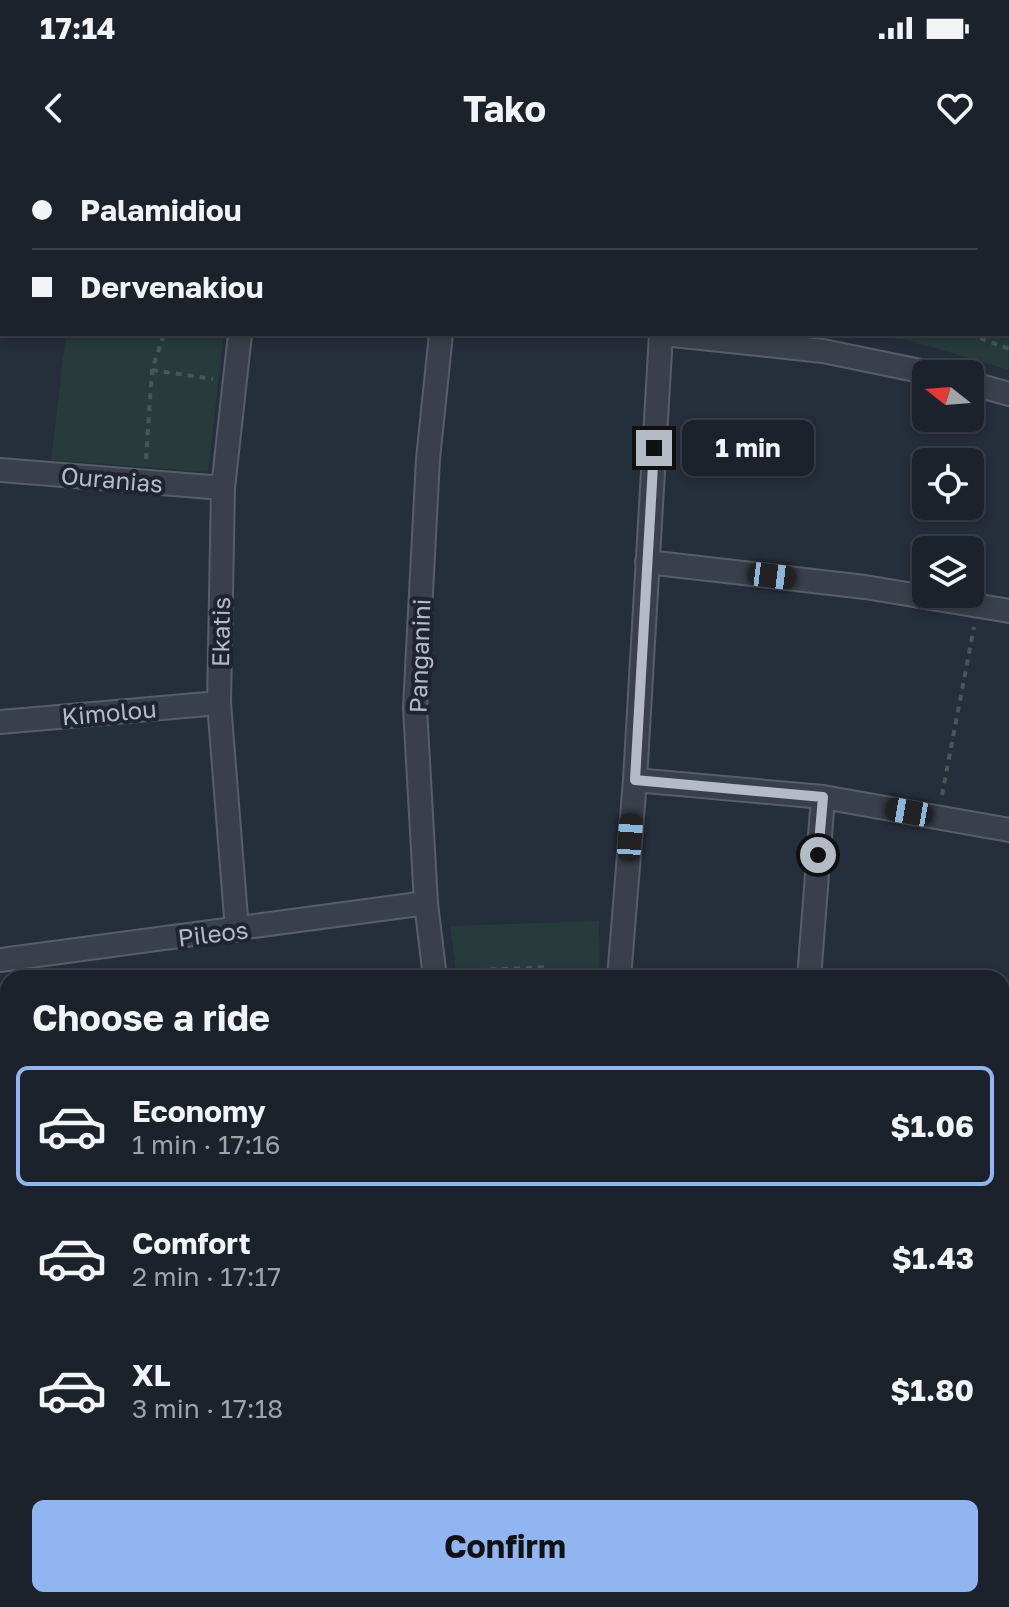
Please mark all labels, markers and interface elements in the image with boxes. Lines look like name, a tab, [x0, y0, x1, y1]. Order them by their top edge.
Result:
text: 17:14	[40, 10, 116, 46]
icon: back	[32, 86, 76, 130]
icon: heart	[933, 86, 977, 130]
text: Tako	[463, 87, 546, 130]
text: Palamidiou	[80, 192, 242, 228]
text: Dervenakiou	[80, 269, 264, 305]
north arrow	[912, 360, 984, 432]
map controls	[912, 360, 984, 608]
callout: 1 min	[682, 420, 814, 476]
route end	[636, 430, 672, 466]
text: 1 min	[715, 432, 781, 463]
button: locate	[912, 448, 984, 520]
street label: Ouranias	[60, 460, 164, 498]
button: layers	[912, 536, 984, 608]
car	[747, 561, 797, 591]
street label: Ekatis	[205, 597, 235, 667]
street label: Panganini	[403, 598, 435, 714]
street label: Kimolou	[60, 693, 158, 731]
car	[883, 796, 935, 828]
car	[616, 812, 644, 862]
route start	[800, 837, 836, 873]
street label: Pileos	[176, 914, 250, 952]
text: Choose a ride	[32, 996, 270, 1039]
icon: car	[36, 1090, 108, 1162]
text: Economy	[132, 1093, 266, 1129]
text: $1.06	[890, 1108, 974, 1144]
text: 1 min · 17:16	[132, 1129, 280, 1160]
icon: car	[36, 1222, 108, 1294]
text: Comfort	[132, 1225, 251, 1261]
text: $1.43	[892, 1240, 974, 1276]
text: 2 min · 17:17	[132, 1261, 281, 1292]
icon: car	[36, 1354, 108, 1426]
text: XL	[132, 1357, 171, 1393]
text: $1.80	[890, 1372, 974, 1408]
text: 3 min · 17:18	[132, 1393, 283, 1424]
button: Confirm	[32, 1500, 978, 1592]

